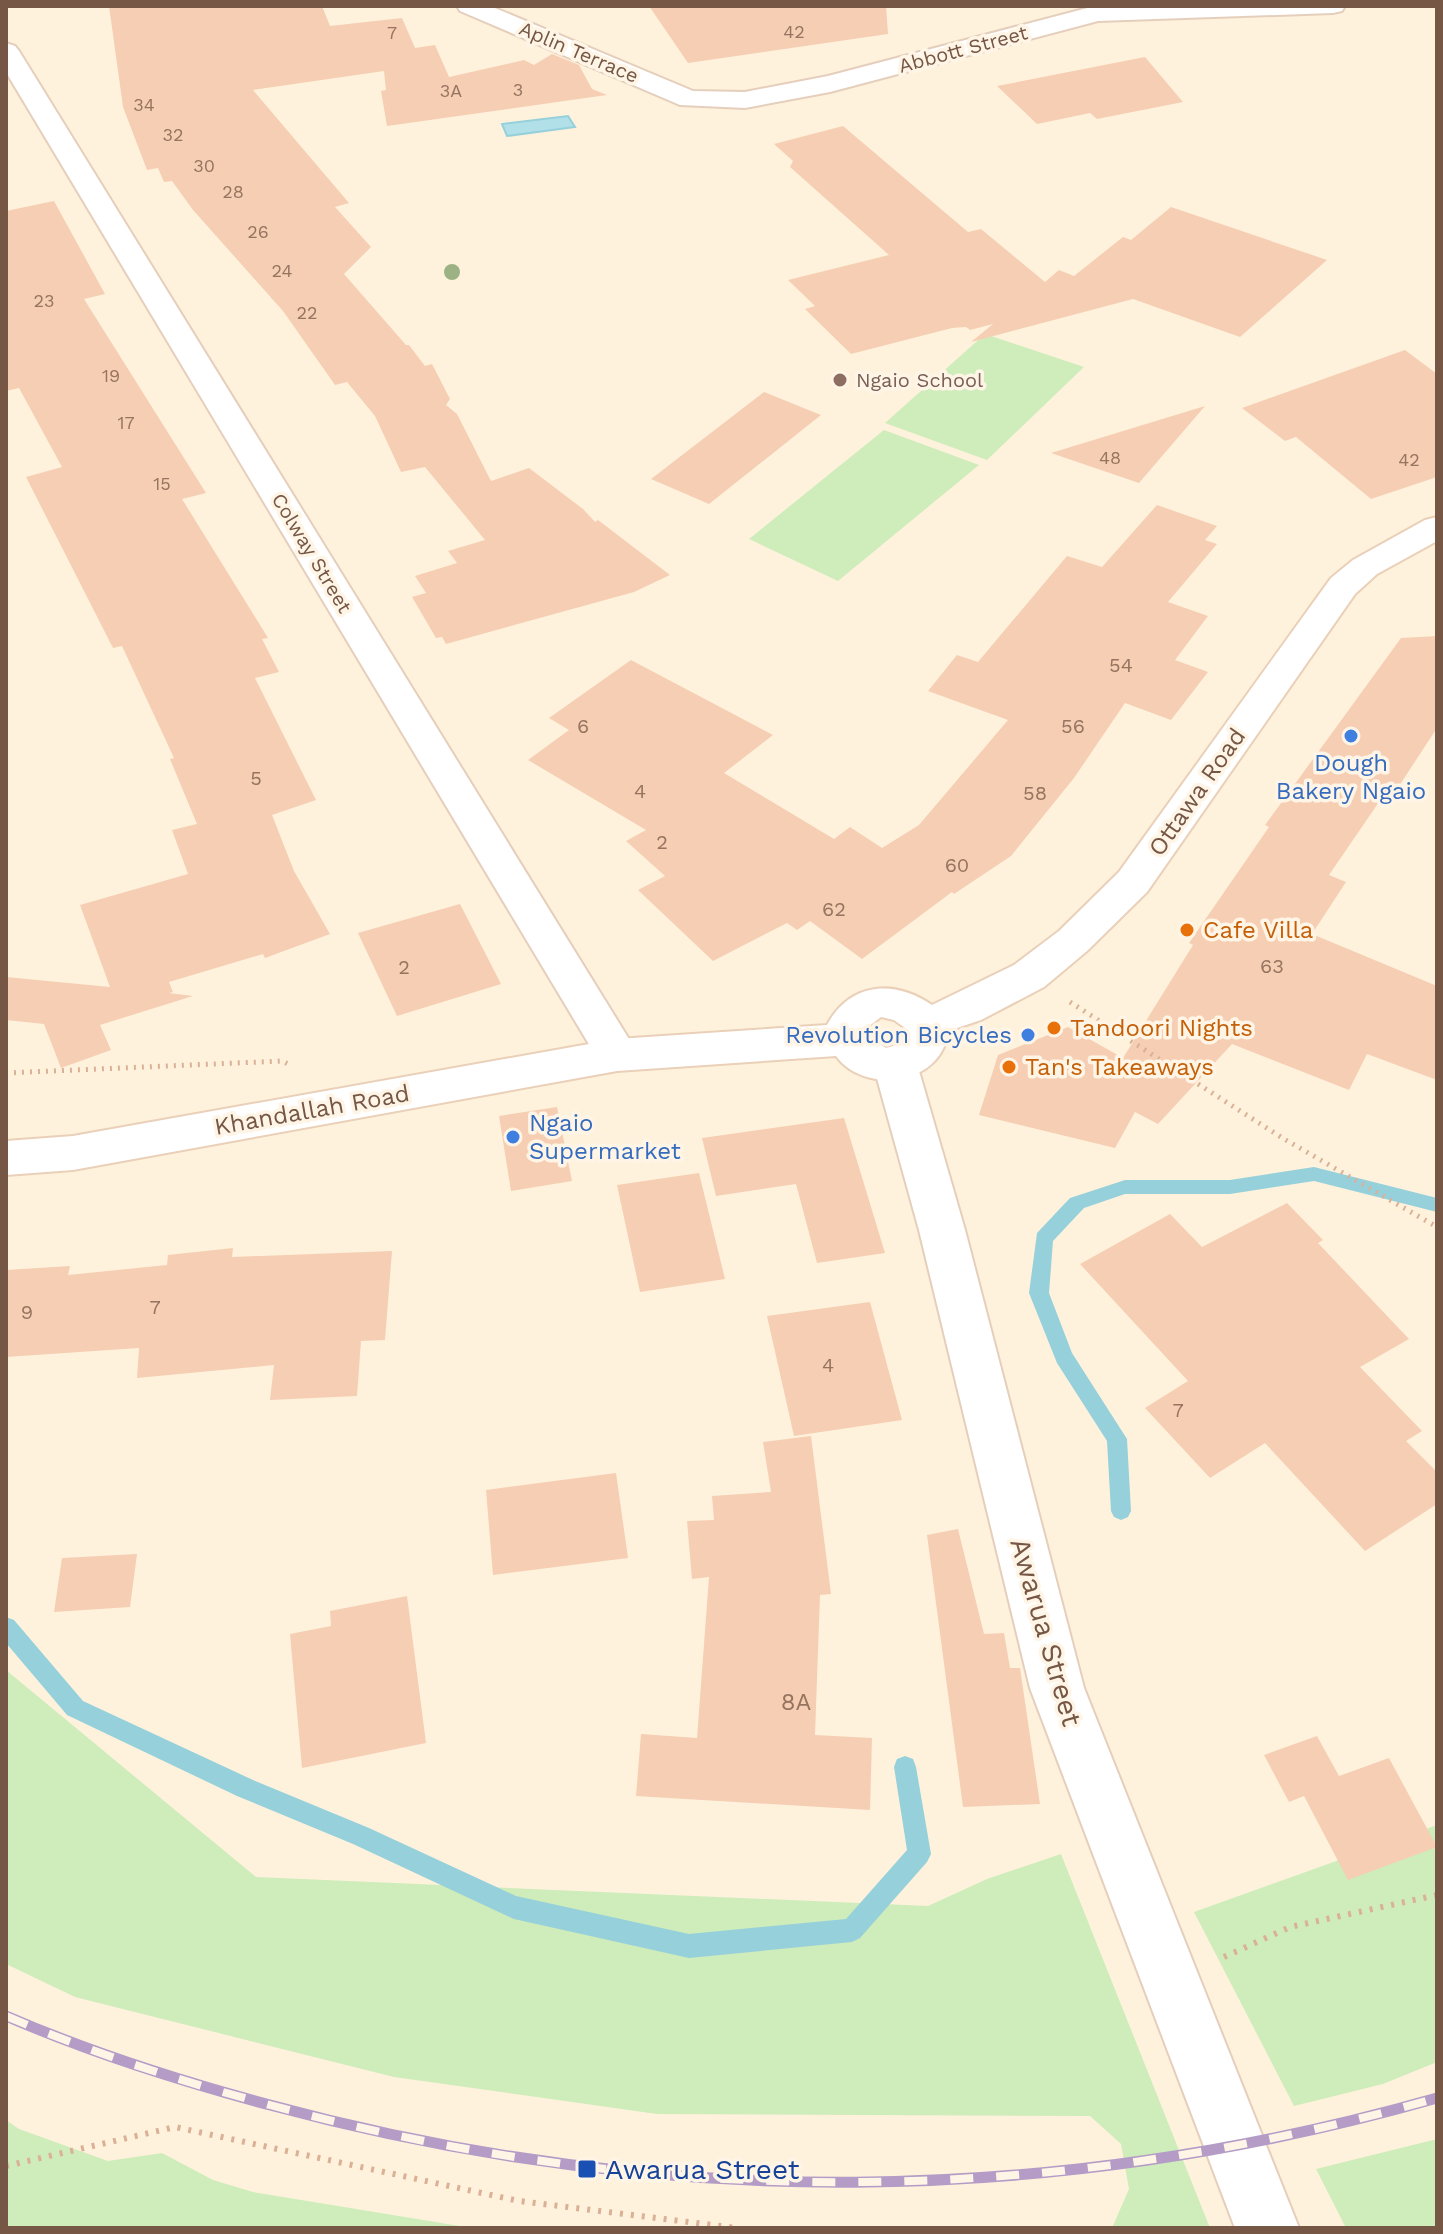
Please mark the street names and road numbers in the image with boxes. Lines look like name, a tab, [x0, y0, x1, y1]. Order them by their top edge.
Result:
street label: Aplin Terrace	[516, 16, 642, 88]
street label: Abbott Street	[896, 20, 1031, 78]
street label: Colway Street	[267, 489, 358, 618]
street label: Ottawa Road	[1143, 723, 1251, 861]
street label: Khandallah Road	[212, 1079, 412, 1141]
street label: Awarua Street	[1003, 1534, 1089, 1730]

